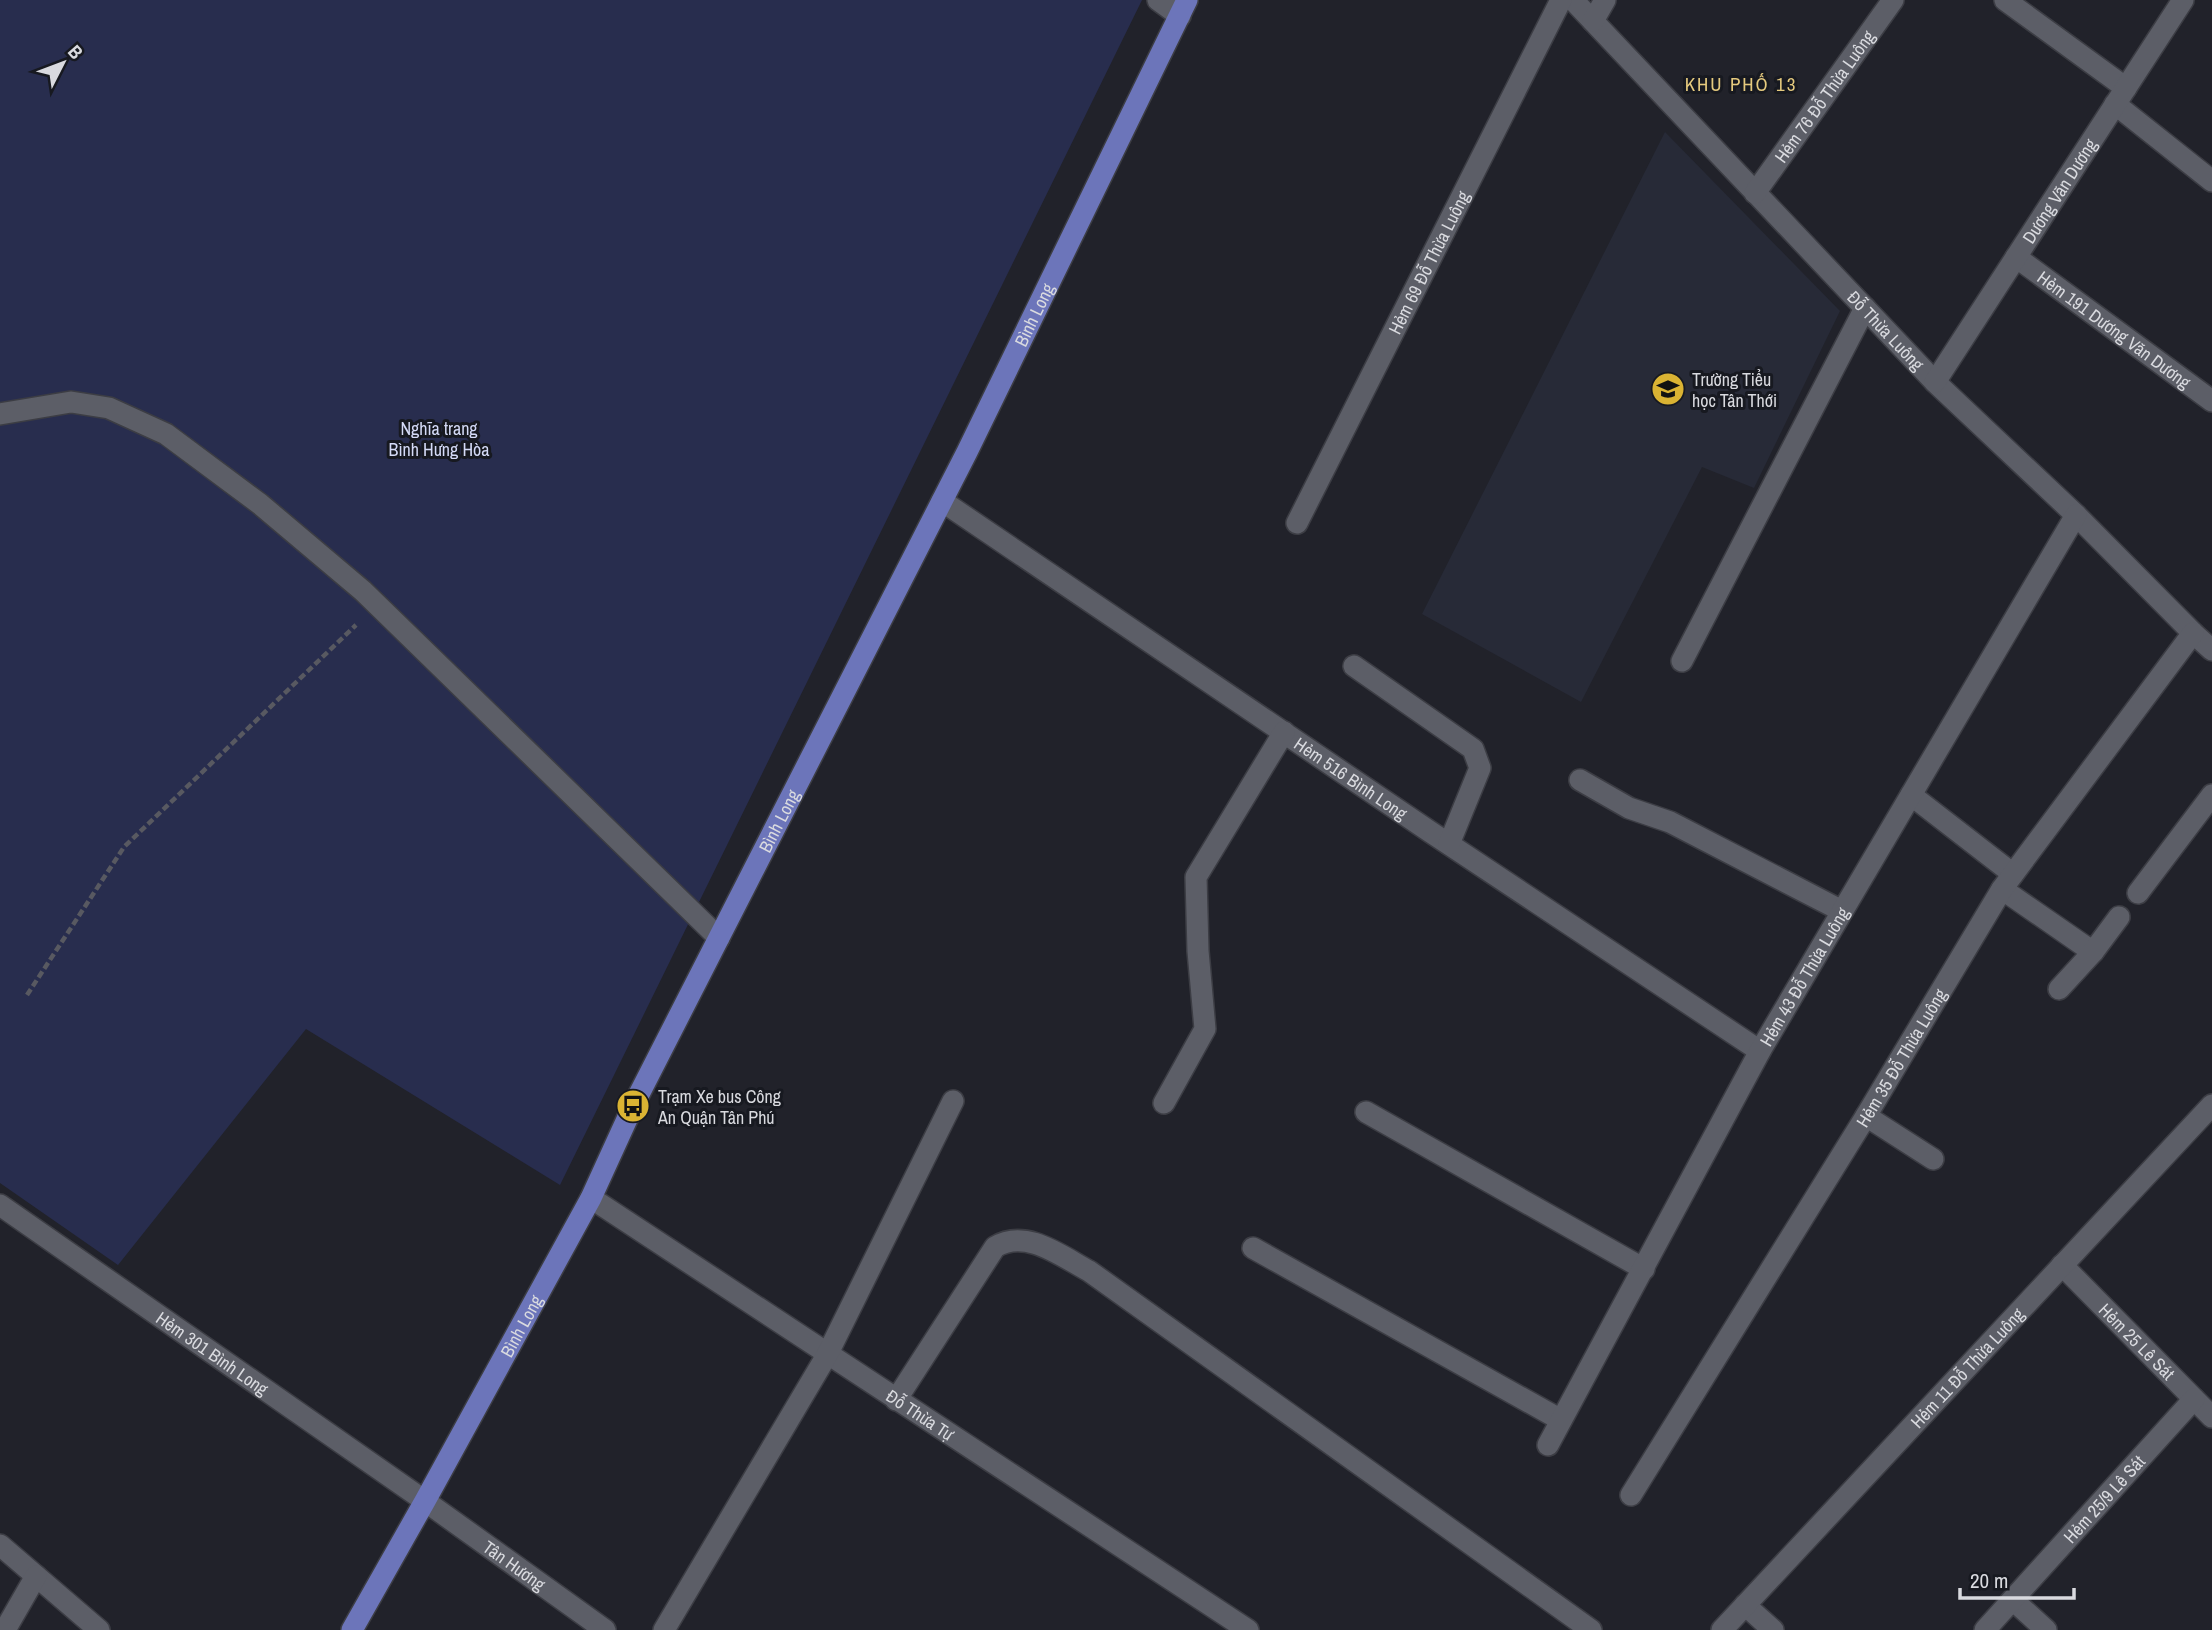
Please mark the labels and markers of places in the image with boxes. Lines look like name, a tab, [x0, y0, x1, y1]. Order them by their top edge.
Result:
place label: Trường Tiểu học Tân Thới	[1692, 367, 1777, 413]
school or university icon: Trường Tiểu học Tân Thới	[1649, 370, 1687, 408]
place label: Trạm Xe bus Công An Quận Tân Phú	[657, 1084, 782, 1130]
bus stop icon: Trạm Xe bus Công An Quận Tân Phú	[614, 1087, 652, 1125]

